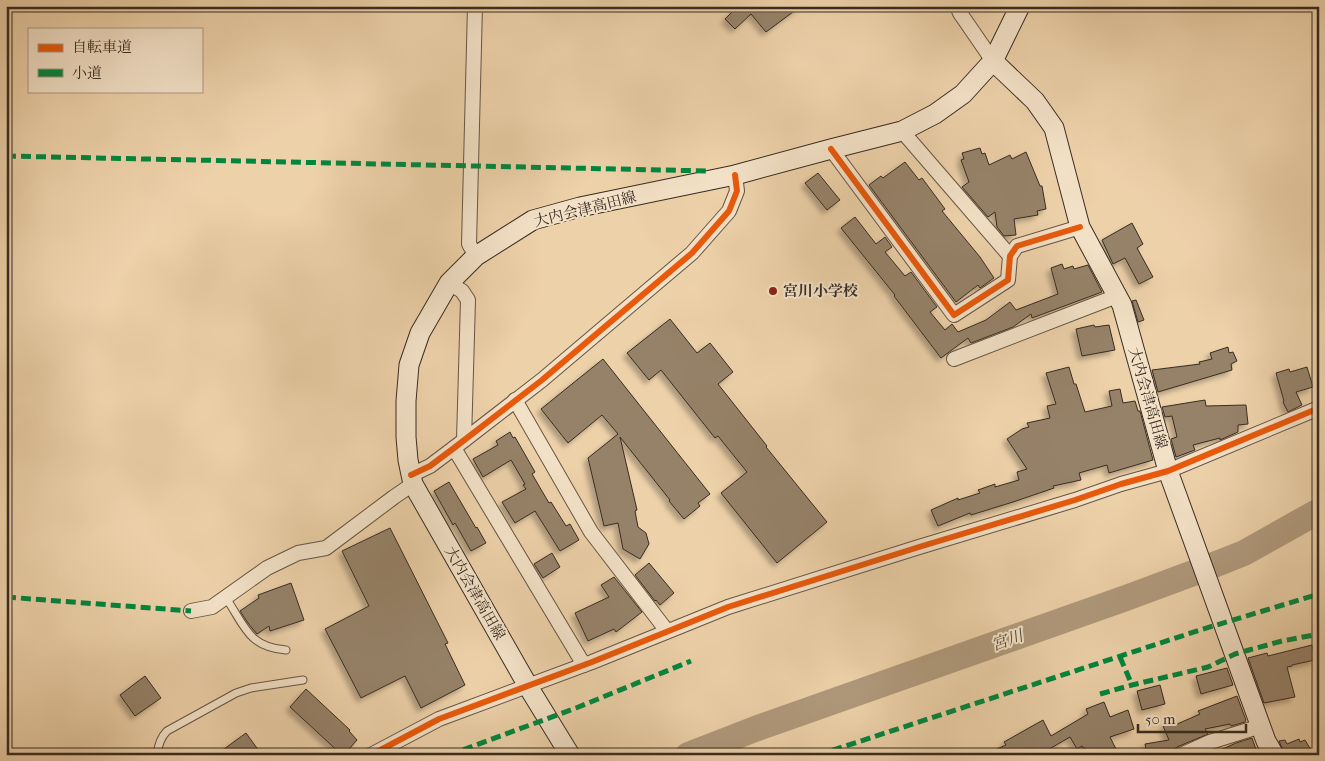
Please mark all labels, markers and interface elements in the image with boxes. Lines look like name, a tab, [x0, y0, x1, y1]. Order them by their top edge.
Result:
legend	[28, 28, 202, 92]
text: 自転車道	[72, 38, 132, 56]
text: 小道	[72, 64, 102, 82]
street label: 大内会津高田線	[532, 188, 638, 230]
place label: 宮川小学校	[783, 282, 858, 300]
marker: 宮川小学校	[767, 285, 779, 297]
street label: 大内会津高田線	[1125, 345, 1171, 451]
street label: 大内会津高田線	[441, 543, 509, 643]
water label: 宮川	[989, 625, 1027, 654]
scale bar	[1138, 701, 1245, 733]
text: 50 m	[1145, 710, 1176, 728]

